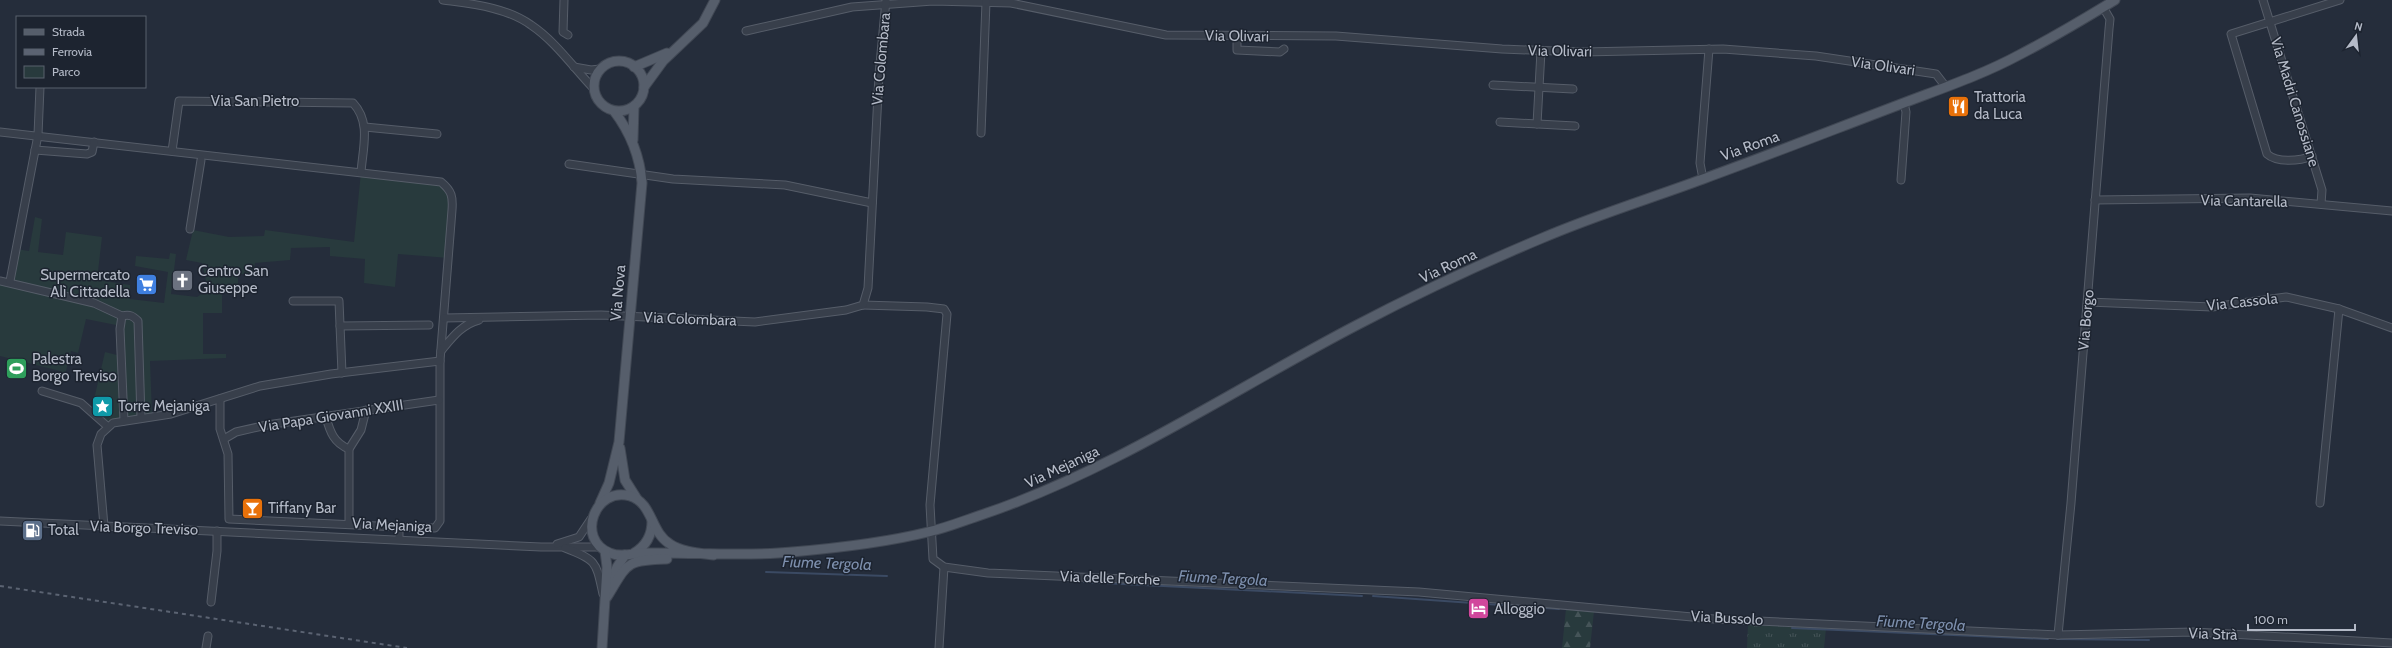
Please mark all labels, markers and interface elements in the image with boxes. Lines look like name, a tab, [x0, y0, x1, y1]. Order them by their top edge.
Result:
street label: Via Colombara	[868, 11, 894, 106]
legend	[16, 16, 146, 88]
north arrow	[2336, 16, 2376, 56]
text: N	[2353, 19, 2364, 34]
text: Strada	[52, 24, 85, 39]
street label: Via Olivari	[1205, 26, 1269, 46]
street label: Via Madri Canossiane	[2267, 35, 2323, 169]
street label: Via Olivari	[1528, 41, 1592, 61]
text: Ferrovia	[52, 44, 92, 59]
street label: Via Olivari	[1850, 53, 1916, 79]
text: Parco	[52, 64, 80, 79]
place label: Trattoria da Luca	[1974, 88, 2027, 123]
street label: Via San Pietro	[211, 92, 299, 110]
restaurant icon: Trattoria da Luca	[1946, 93, 1972, 119]
street label: Via Roma	[1718, 127, 1782, 165]
street label: Via Cantarella	[2200, 191, 2288, 211]
street label: Via Roma	[1417, 245, 1480, 287]
place label: Centro San Giuseppe	[198, 262, 269, 297]
street label: Via Nova	[607, 263, 629, 322]
place label: Supermercato Alì Cittadella	[40, 266, 131, 301]
church icon: Centro San Giuseppe	[169, 267, 195, 293]
supermarket icon: Supermercato Alì Cittadella	[133, 271, 159, 297]
street label: Via Borgo	[2074, 289, 2098, 351]
street label: Via Cassola	[2206, 289, 2279, 315]
street label: Via Colombara	[643, 308, 738, 330]
place label: Palestra Borgo Treviso	[32, 350, 117, 385]
sports icon: Palestra Borgo Treviso	[4, 355, 30, 381]
place icon: Torre Mejaniga	[89, 393, 115, 419]
street label: Via Papa Giovanni XXIII	[257, 396, 405, 436]
place label: Torre Mejaniga	[118, 397, 210, 415]
street label: Via Mejaniga	[1022, 442, 1103, 492]
bar icon: Tiffany Bar	[240, 495, 266, 521]
place label: Tiffany Bar	[268, 499, 336, 517]
street label: Via Mejaniga	[352, 514, 433, 536]
fuel station icon: Total	[20, 517, 46, 543]
street label: Via Borgo Treviso	[90, 517, 198, 539]
place label: Total	[48, 521, 79, 539]
water label: Fiume Tergola	[782, 552, 872, 574]
water label: Fiume Tergola	[1178, 566, 1268, 590]
street label: Via delle Forche	[1060, 567, 1161, 589]
hotel icon: Alloggio	[1465, 596, 1491, 622]
place label: Alloggio	[1494, 600, 1545, 618]
scale bar	[2248, 606, 2355, 632]
street label: Via Bussolo	[1690, 607, 1764, 629]
water label: Fiume Tergola	[1876, 611, 1966, 635]
text: 100 m	[2254, 612, 2288, 627]
street label: Via Strà	[2188, 624, 2239, 644]

